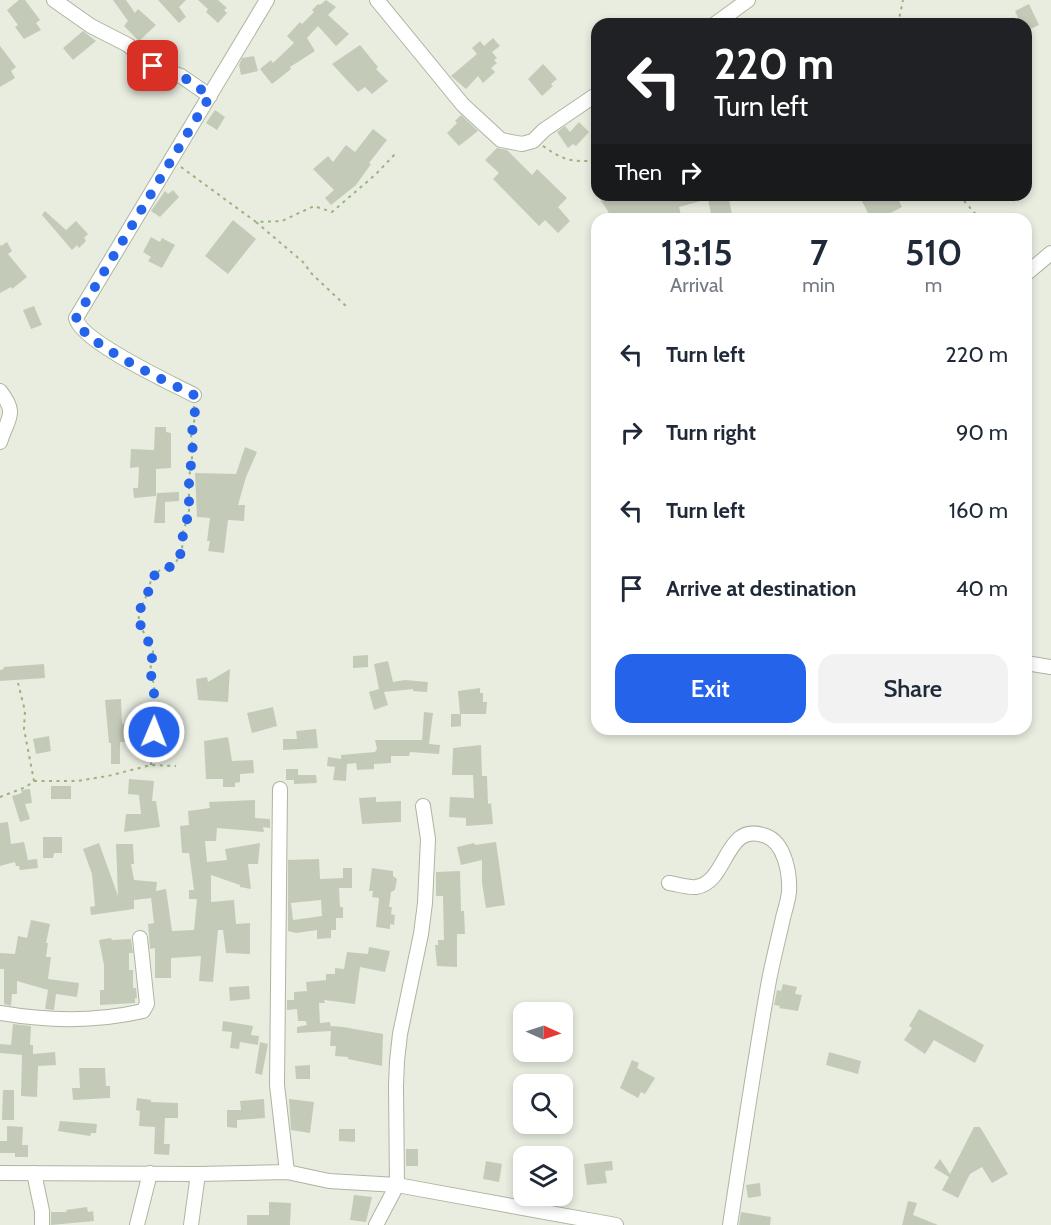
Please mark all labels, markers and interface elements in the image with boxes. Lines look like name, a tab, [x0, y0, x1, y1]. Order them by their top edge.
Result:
text: 220 m	[714, 38, 834, 90]
pin	[127, 40, 178, 91]
icon: left	[615, 42, 693, 120]
icon: arrive	[136, 49, 169, 82]
text: Turn left	[714, 90, 808, 123]
icon: right	[674, 156, 707, 189]
text: Then	[615, 159, 662, 186]
text: 13:15	[661, 230, 733, 274]
text: 7	[810, 230, 828, 274]
text: 510	[905, 230, 962, 274]
text: Arrival	[670, 273, 723, 297]
text: min	[802, 273, 835, 297]
text: m	[925, 273, 942, 297]
icon: left	[615, 338, 648, 371]
text: Turn left	[666, 341, 745, 368]
text: 220 m	[945, 341, 1008, 368]
icon: right	[615, 416, 648, 449]
text: Turn right	[666, 419, 756, 446]
text: 90 m	[956, 419, 1008, 446]
icon: left	[615, 494, 648, 527]
text: Turn left	[666, 497, 745, 524]
text: 160 m	[949, 497, 1008, 524]
icon: arrive	[615, 572, 648, 605]
text: Arrive at destination	[666, 575, 856, 602]
text: 40 m	[956, 575, 1008, 602]
button: Exit	[615, 654, 806, 723]
button: Share	[818, 654, 1008, 723]
position arrow	[122, 700, 186, 764]
north arrow	[513, 1002, 573, 1062]
map controls	[513, 1002, 573, 1206]
button: search	[513, 1074, 573, 1134]
button: layers	[513, 1146, 573, 1206]

